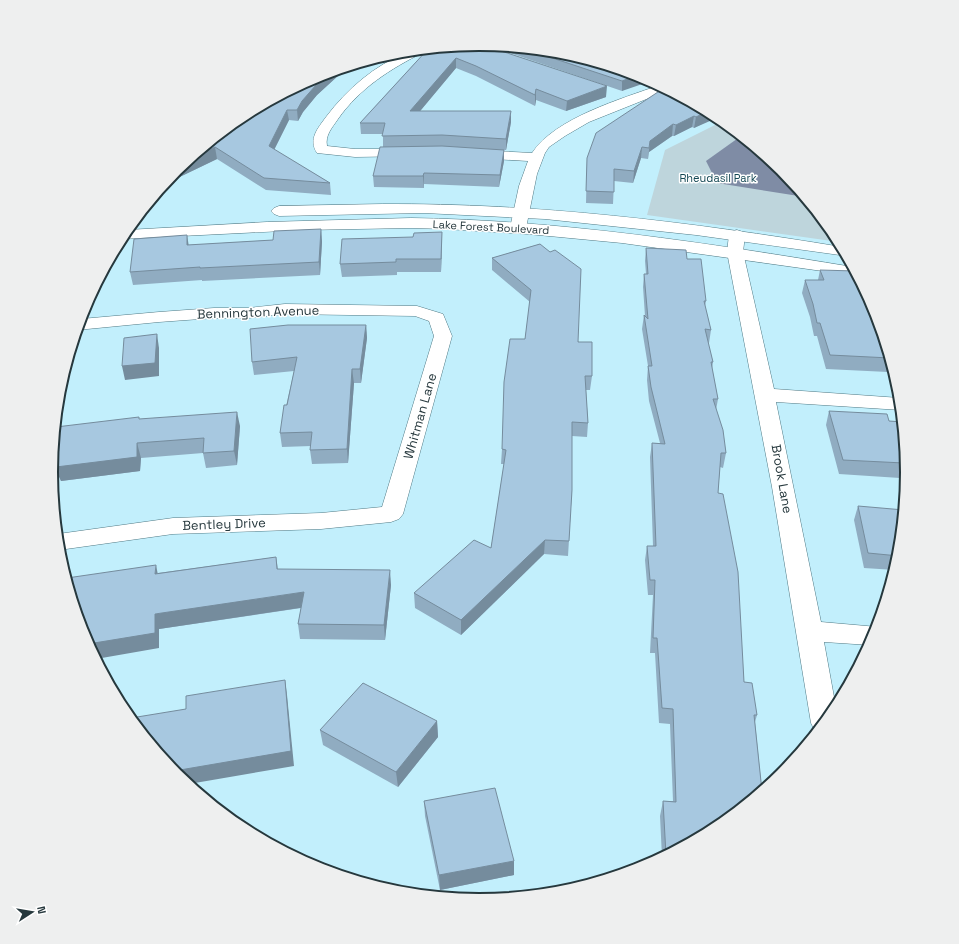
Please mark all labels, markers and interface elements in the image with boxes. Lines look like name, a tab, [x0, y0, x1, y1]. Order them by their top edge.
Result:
park label: Rheudasil Park	[679, 171, 757, 185]
street label: Lake Forest Boulevard	[432, 217, 550, 237]
street label: Bennington Avenue	[196, 301, 320, 323]
street label: Whitman Lane	[400, 371, 440, 461]
street label: Brook Lane	[768, 443, 796, 515]
street label: Bentley Drive	[182, 514, 266, 534]
north arrow	[12, 892, 52, 932]
text: N	[34, 905, 49, 915]

